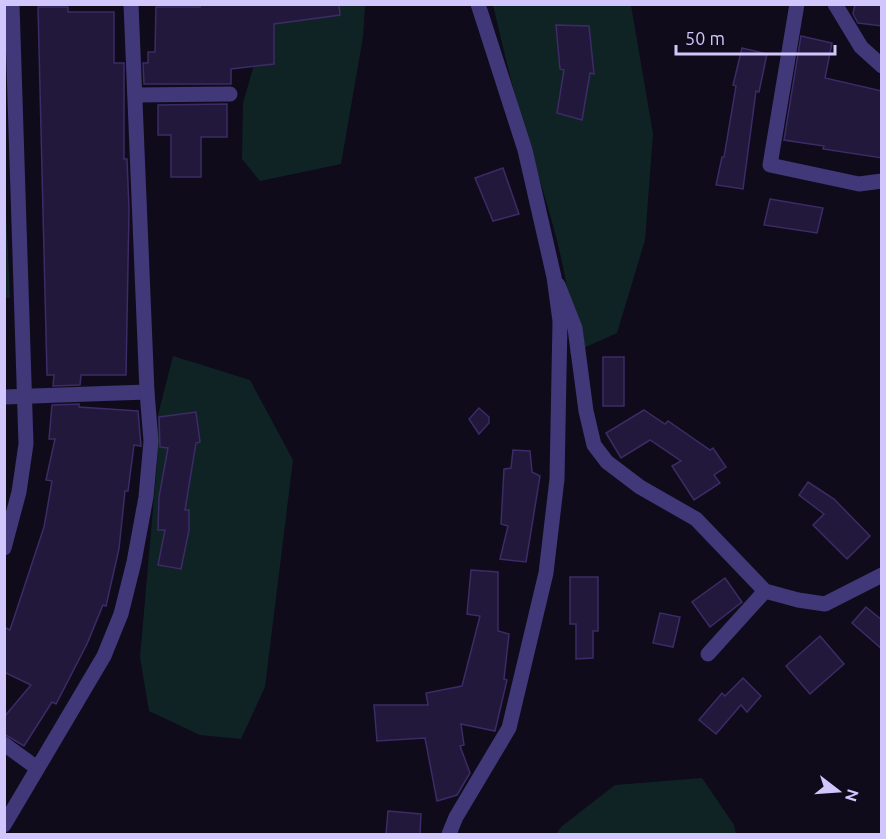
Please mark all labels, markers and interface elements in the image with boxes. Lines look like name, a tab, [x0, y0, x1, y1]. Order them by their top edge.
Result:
scale bar	[676, 18, 835, 56]
text: 50 m	[685, 28, 725, 48]
north arrow	[808, 761, 868, 821]
text: N	[842, 787, 863, 804]

